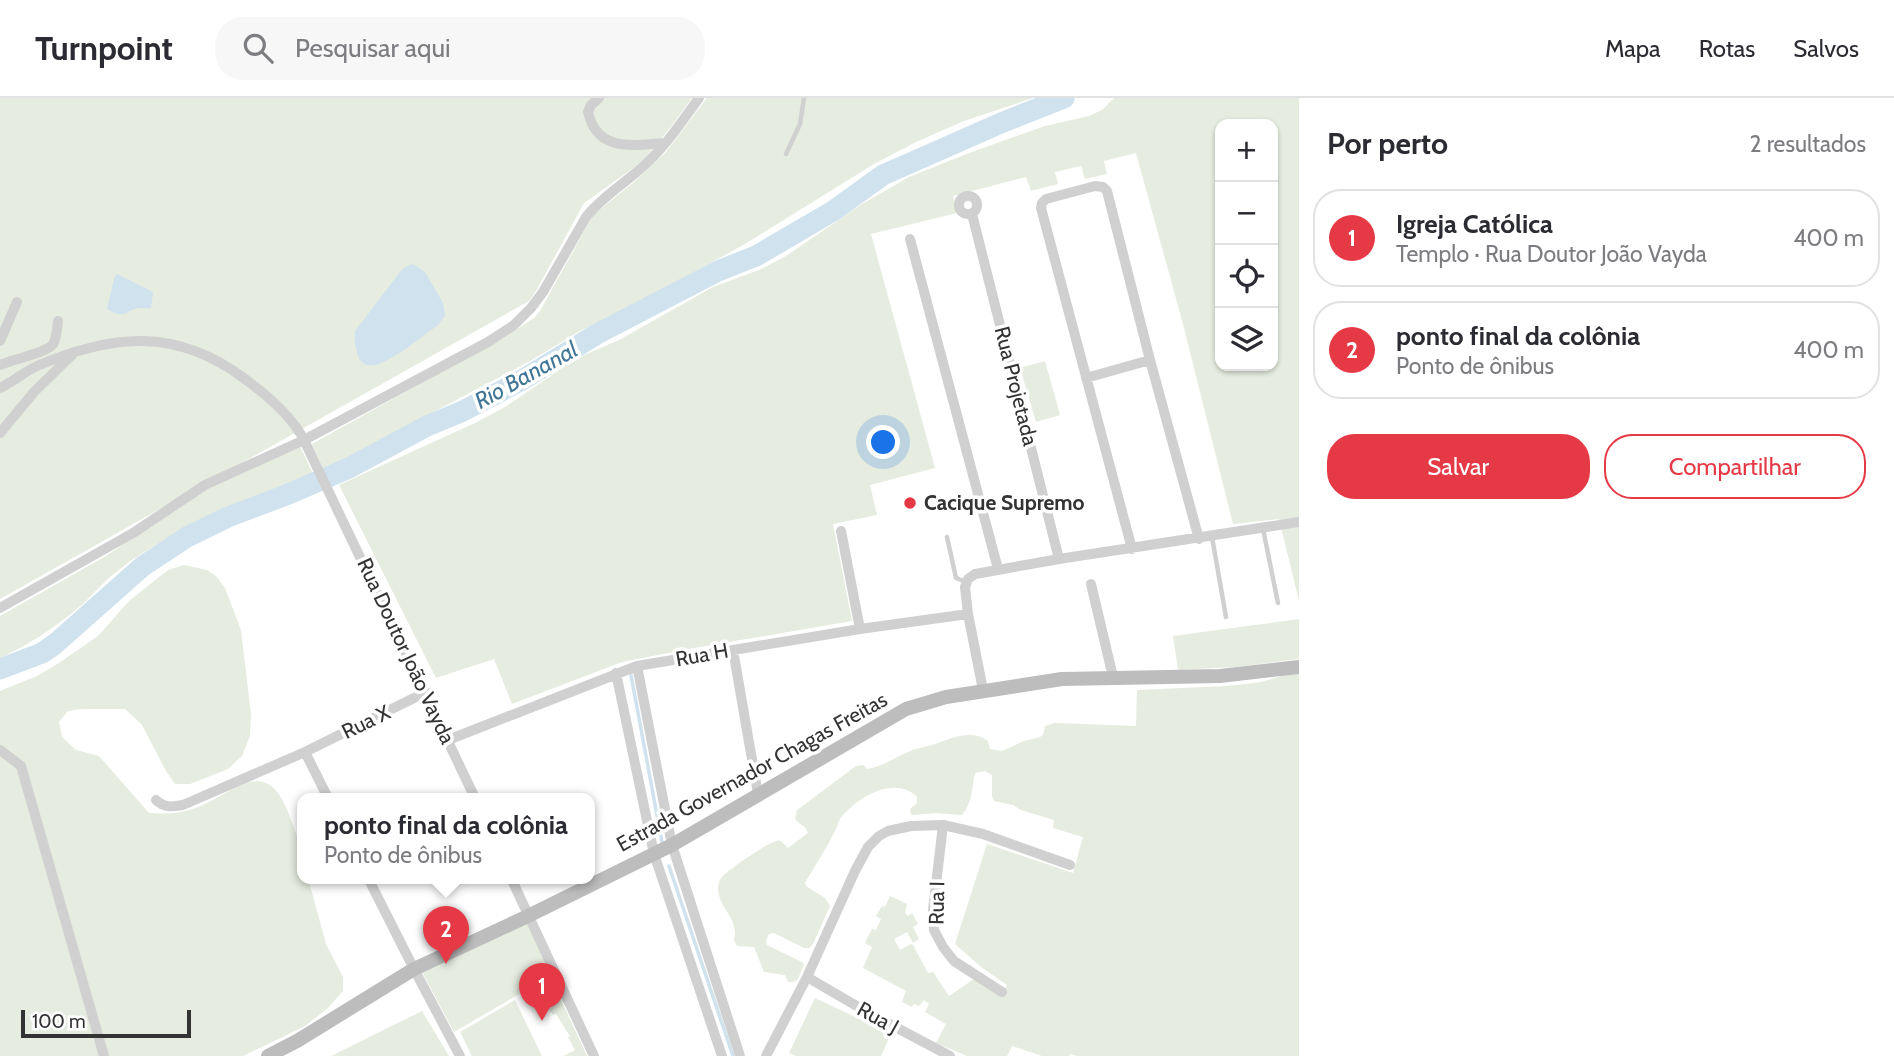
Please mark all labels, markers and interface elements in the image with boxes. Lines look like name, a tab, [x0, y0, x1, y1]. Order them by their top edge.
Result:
search box	[215, 17, 705, 80]
text: Turnpoint	[35, 28, 173, 68]
icon: search	[239, 29, 277, 67]
text: Pesquisar aqui	[295, 32, 451, 64]
text: Mapa	[1605, 34, 1661, 63]
text: Rotas	[1699, 34, 1755, 63]
text: Salvos	[1793, 34, 1859, 63]
map controls	[1215, 119, 1278, 371]
button: +	[1215, 119, 1278, 182]
text: Por perto	[1327, 125, 1448, 162]
text: 2 resultados	[1749, 130, 1866, 158]
button: −	[1215, 182, 1278, 245]
text: Igreja Católica	[1396, 208, 1553, 240]
text: 1	[1348, 224, 1356, 252]
text: 400 m	[1793, 224, 1864, 252]
text: Templo · Rua Doutor João Vayda	[1396, 240, 1707, 268]
button: locate	[1215, 245, 1278, 308]
button: layers	[1215, 308, 1278, 371]
text: ponto final da colônia	[1396, 320, 1640, 352]
street label: Rua Projetada	[989, 324, 1043, 448]
water label: Rio Bananal	[470, 335, 583, 415]
text: 2	[1346, 336, 1358, 364]
text: 400 m	[1793, 336, 1864, 364]
text: Ponto de ônibus	[1396, 352, 1554, 380]
your location	[866, 425, 900, 459]
button: Salvar	[1327, 434, 1590, 499]
button: Compartilhar	[1604, 434, 1866, 499]
place label: Cacique Supremo	[924, 490, 1084, 515]
marker: Cacique Supremo	[902, 495, 918, 511]
street label: Rua Doutor João Vayda	[352, 554, 461, 748]
street label: Rua H	[674, 638, 730, 671]
street label: Estrada Governador Chagas Freitas	[612, 686, 892, 857]
street label: Rua X	[338, 699, 395, 744]
popup	[297, 793, 595, 884]
text: ponto final da colônia	[324, 809, 568, 841]
text: Ponto de ônibus	[324, 841, 482, 869]
street label: Rua I	[924, 881, 949, 925]
pin: 2	[423, 906, 469, 964]
pin: 1	[519, 963, 565, 1021]
street label: Rua J	[853, 996, 903, 1039]
scale bar	[21, 1007, 191, 1039]
text: 100 m	[32, 1010, 86, 1033]

